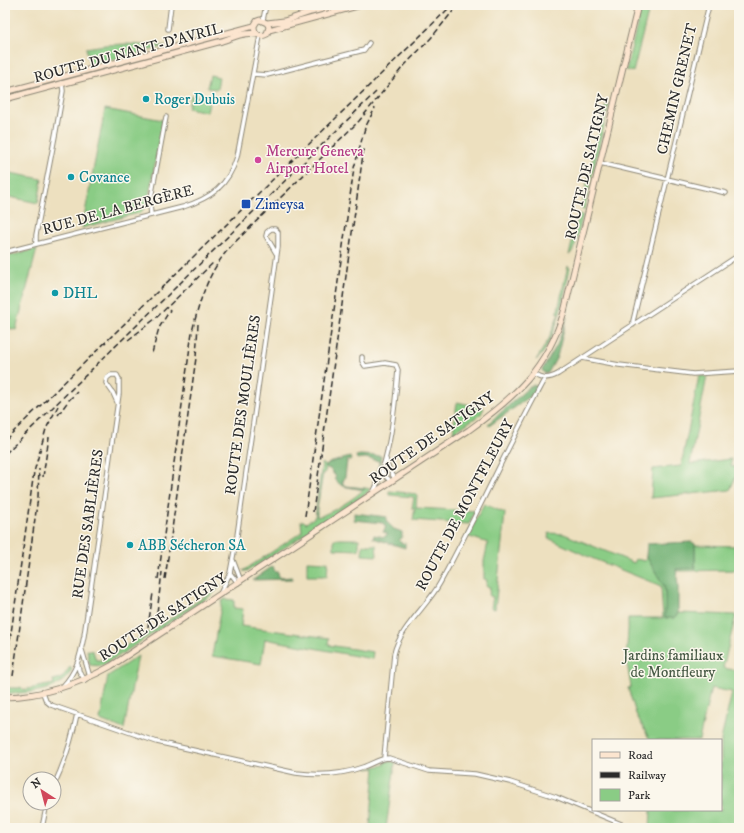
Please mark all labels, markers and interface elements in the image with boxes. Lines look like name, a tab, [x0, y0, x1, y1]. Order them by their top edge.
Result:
street label: ROUTE DU NANT-D'AVRIL	[32, 19, 225, 87]
street label: CHEMIN GRENET	[653, 21, 701, 156]
place label: Roger Dubuis	[154, 90, 235, 109]
street label: ROUTE DE SATIGNY	[561, 92, 613, 242]
marker: Roger Dubuis	[141, 94, 151, 104]
place label: Mercure Geneva Airport Hotel	[266, 142, 364, 178]
marker: Mercure Geneva Airport Hotel	[253, 155, 263, 165]
place label: Covance	[79, 168, 130, 187]
marker: Covance	[66, 172, 76, 182]
street label: RUE DE LA BERGÈRE	[40, 181, 196, 239]
place label: Zimeysa	[255, 195, 305, 214]
marker: Zimeysa	[240, 198, 252, 210]
place label: DHL	[63, 284, 98, 303]
marker: DHL	[50, 288, 60, 298]
street label: ROUTE DES MOULIÈRES	[221, 314, 265, 496]
street label: ROUTE DE SATIGNY	[366, 387, 499, 488]
street label: ROUTE DE MONTFLEURY	[412, 416, 519, 594]
street label: RUE DES SABLIÈRES	[68, 448, 108, 600]
place label: ABB Sécheron SA	[138, 536, 246, 555]
marker: ABB Sécheron SA	[125, 540, 135, 550]
street label: ROUTE DE SATIGNY	[95, 568, 231, 665]
park label: Jardins familiaux de Montfleury	[621, 646, 724, 682]
legend	[592, 739, 722, 811]
text: Road	[628, 748, 653, 763]
text: Railway	[628, 768, 666, 783]
north arrow	[22, 771, 62, 811]
text: N	[29, 775, 44, 792]
text: Park	[628, 788, 650, 803]

